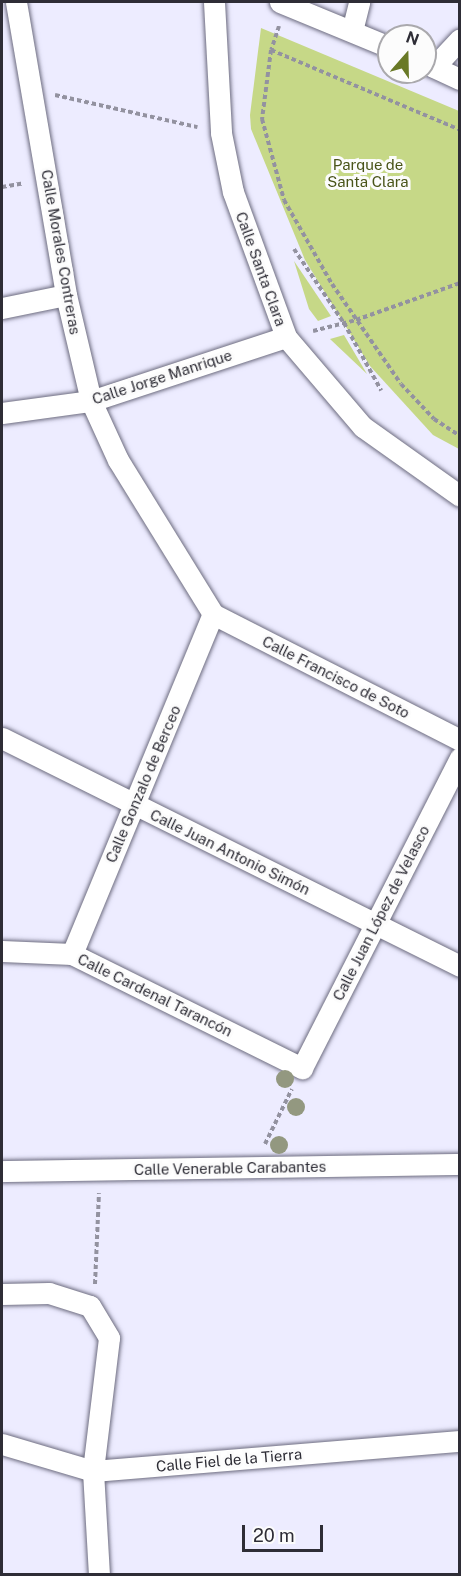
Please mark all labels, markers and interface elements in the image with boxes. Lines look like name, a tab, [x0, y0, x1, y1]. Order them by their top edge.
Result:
north arrow	[377, 24, 437, 84]
text: N	[404, 27, 422, 50]
park label: Parque de Santa Clara	[327, 155, 409, 190]
street label: Calle Morales Contreras	[38, 168, 84, 336]
street label: Calle Santa Clara	[232, 209, 290, 329]
street label: Calle Jorge Manrique	[90, 346, 234, 408]
street label: Calle Francisco de Soto	[259, 632, 413, 722]
street label: Calle Gonzalo de Berceo	[102, 702, 184, 866]
street label: Calle Juan Antonio Simón	[147, 805, 313, 899]
street label: Calle Juan López de Velasco	[329, 822, 433, 1004]
street label: Calle Cardenal Tarancón	[75, 950, 235, 1040]
street label: Calle Venerable Carabantes	[133, 1157, 327, 1179]
street label: Calle Fiel de la Tierra	[155, 1445, 303, 1475]
scale bar	[245, 1513, 326, 1551]
text: 20 m	[253, 1525, 295, 1546]

